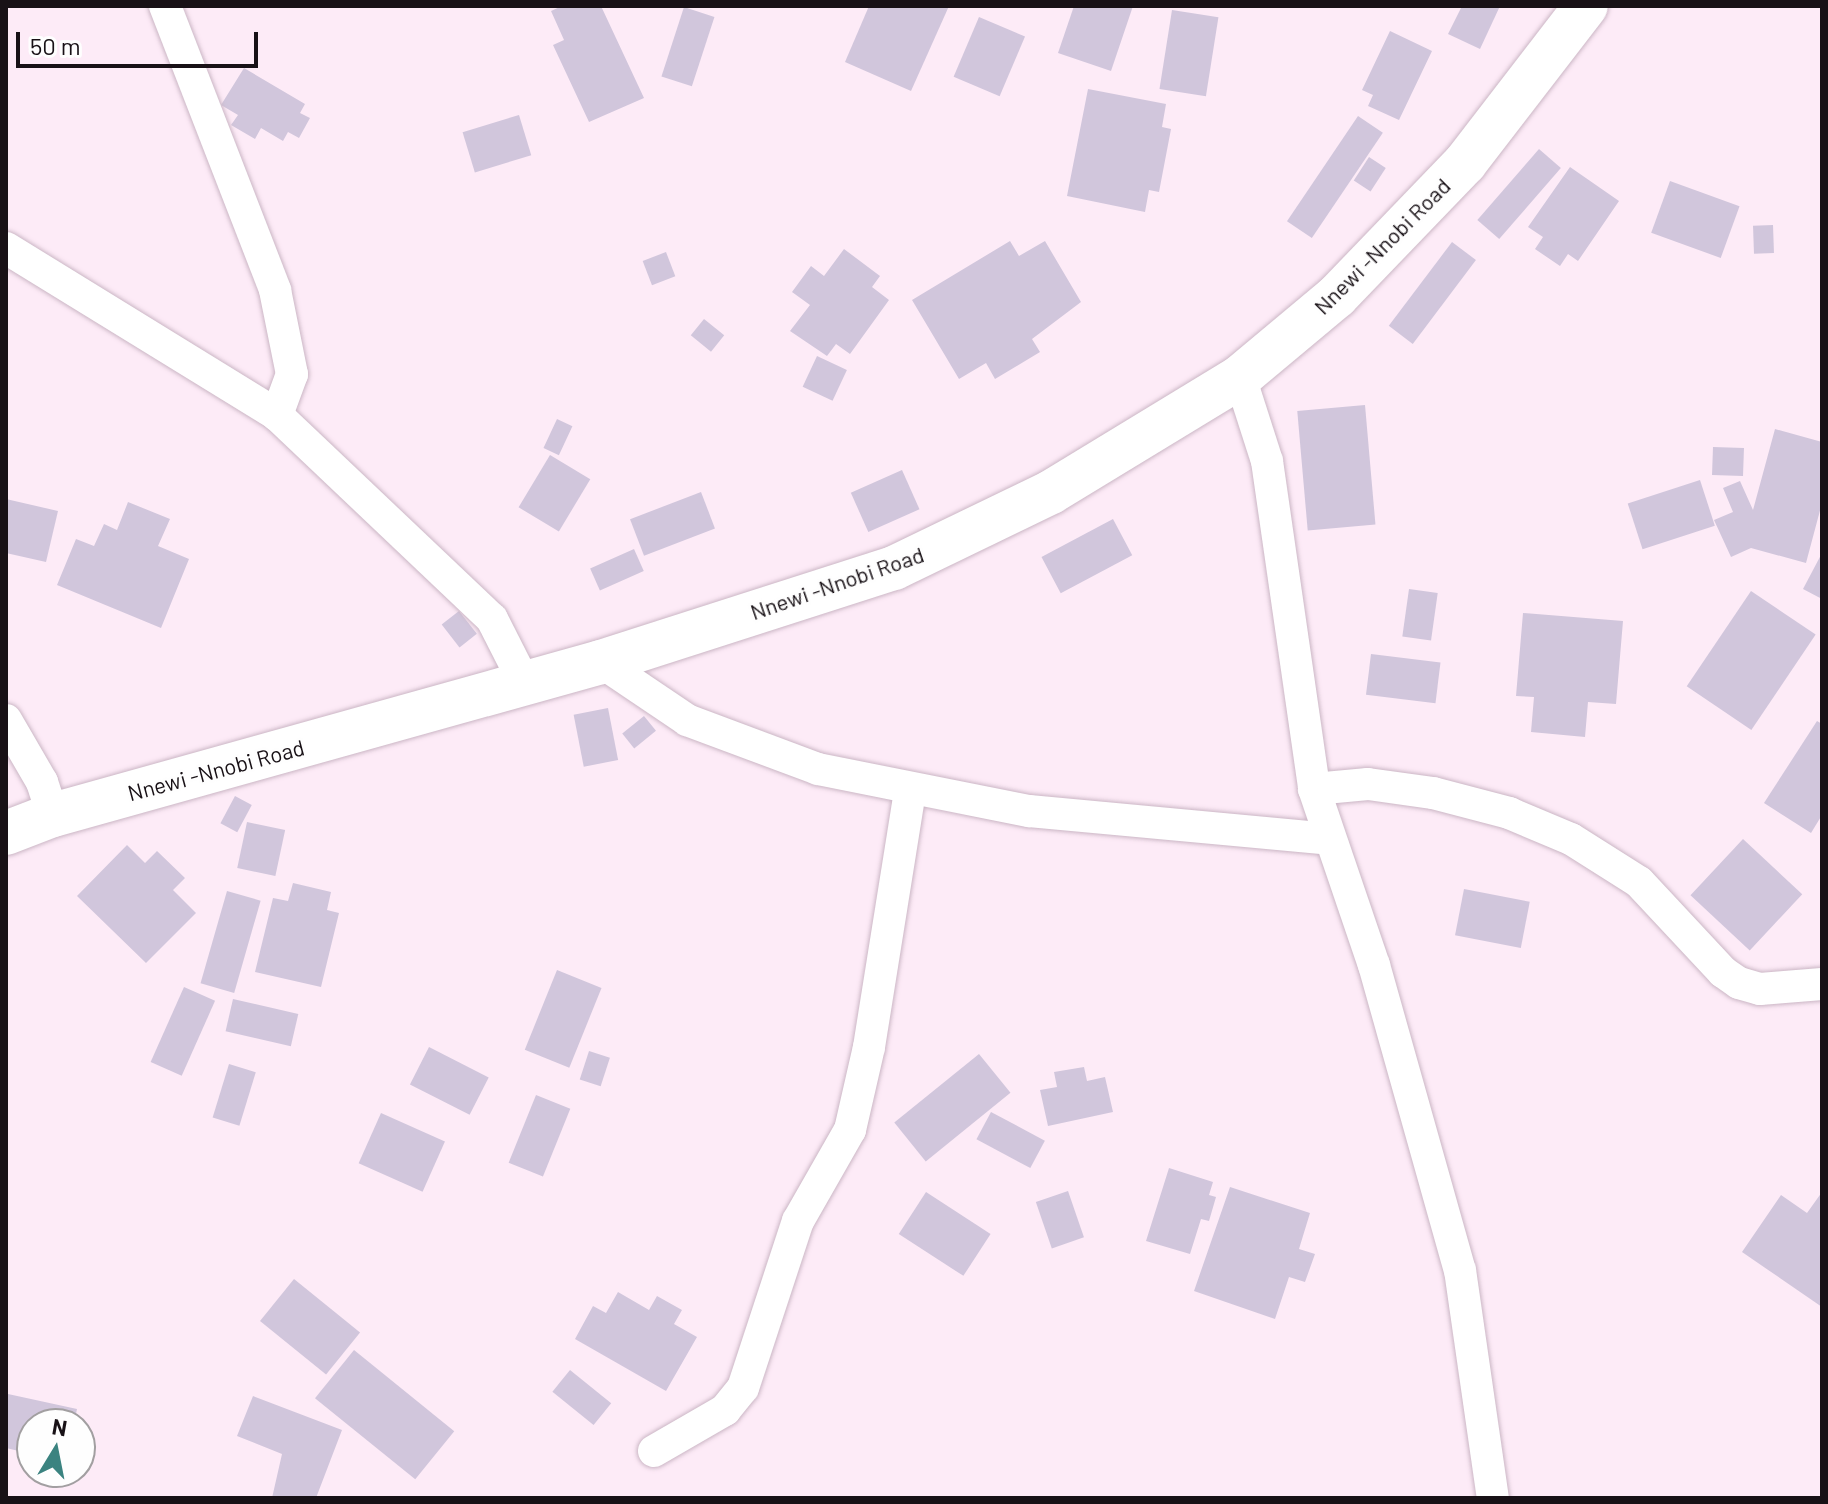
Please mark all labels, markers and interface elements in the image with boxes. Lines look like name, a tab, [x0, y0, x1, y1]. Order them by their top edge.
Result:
scale bar	[20, 16, 262, 66]
text: 50 m	[30, 31, 81, 60]
street label: Nnewi -Nnobi Road	[1308, 172, 1456, 320]
street label: Nnewi -Nnobi Road	[747, 541, 927, 625]
street label: Nnewi -Nnobi Road	[125, 734, 307, 806]
north arrow	[16, 1408, 96, 1488]
text: N	[50, 1412, 69, 1440]

